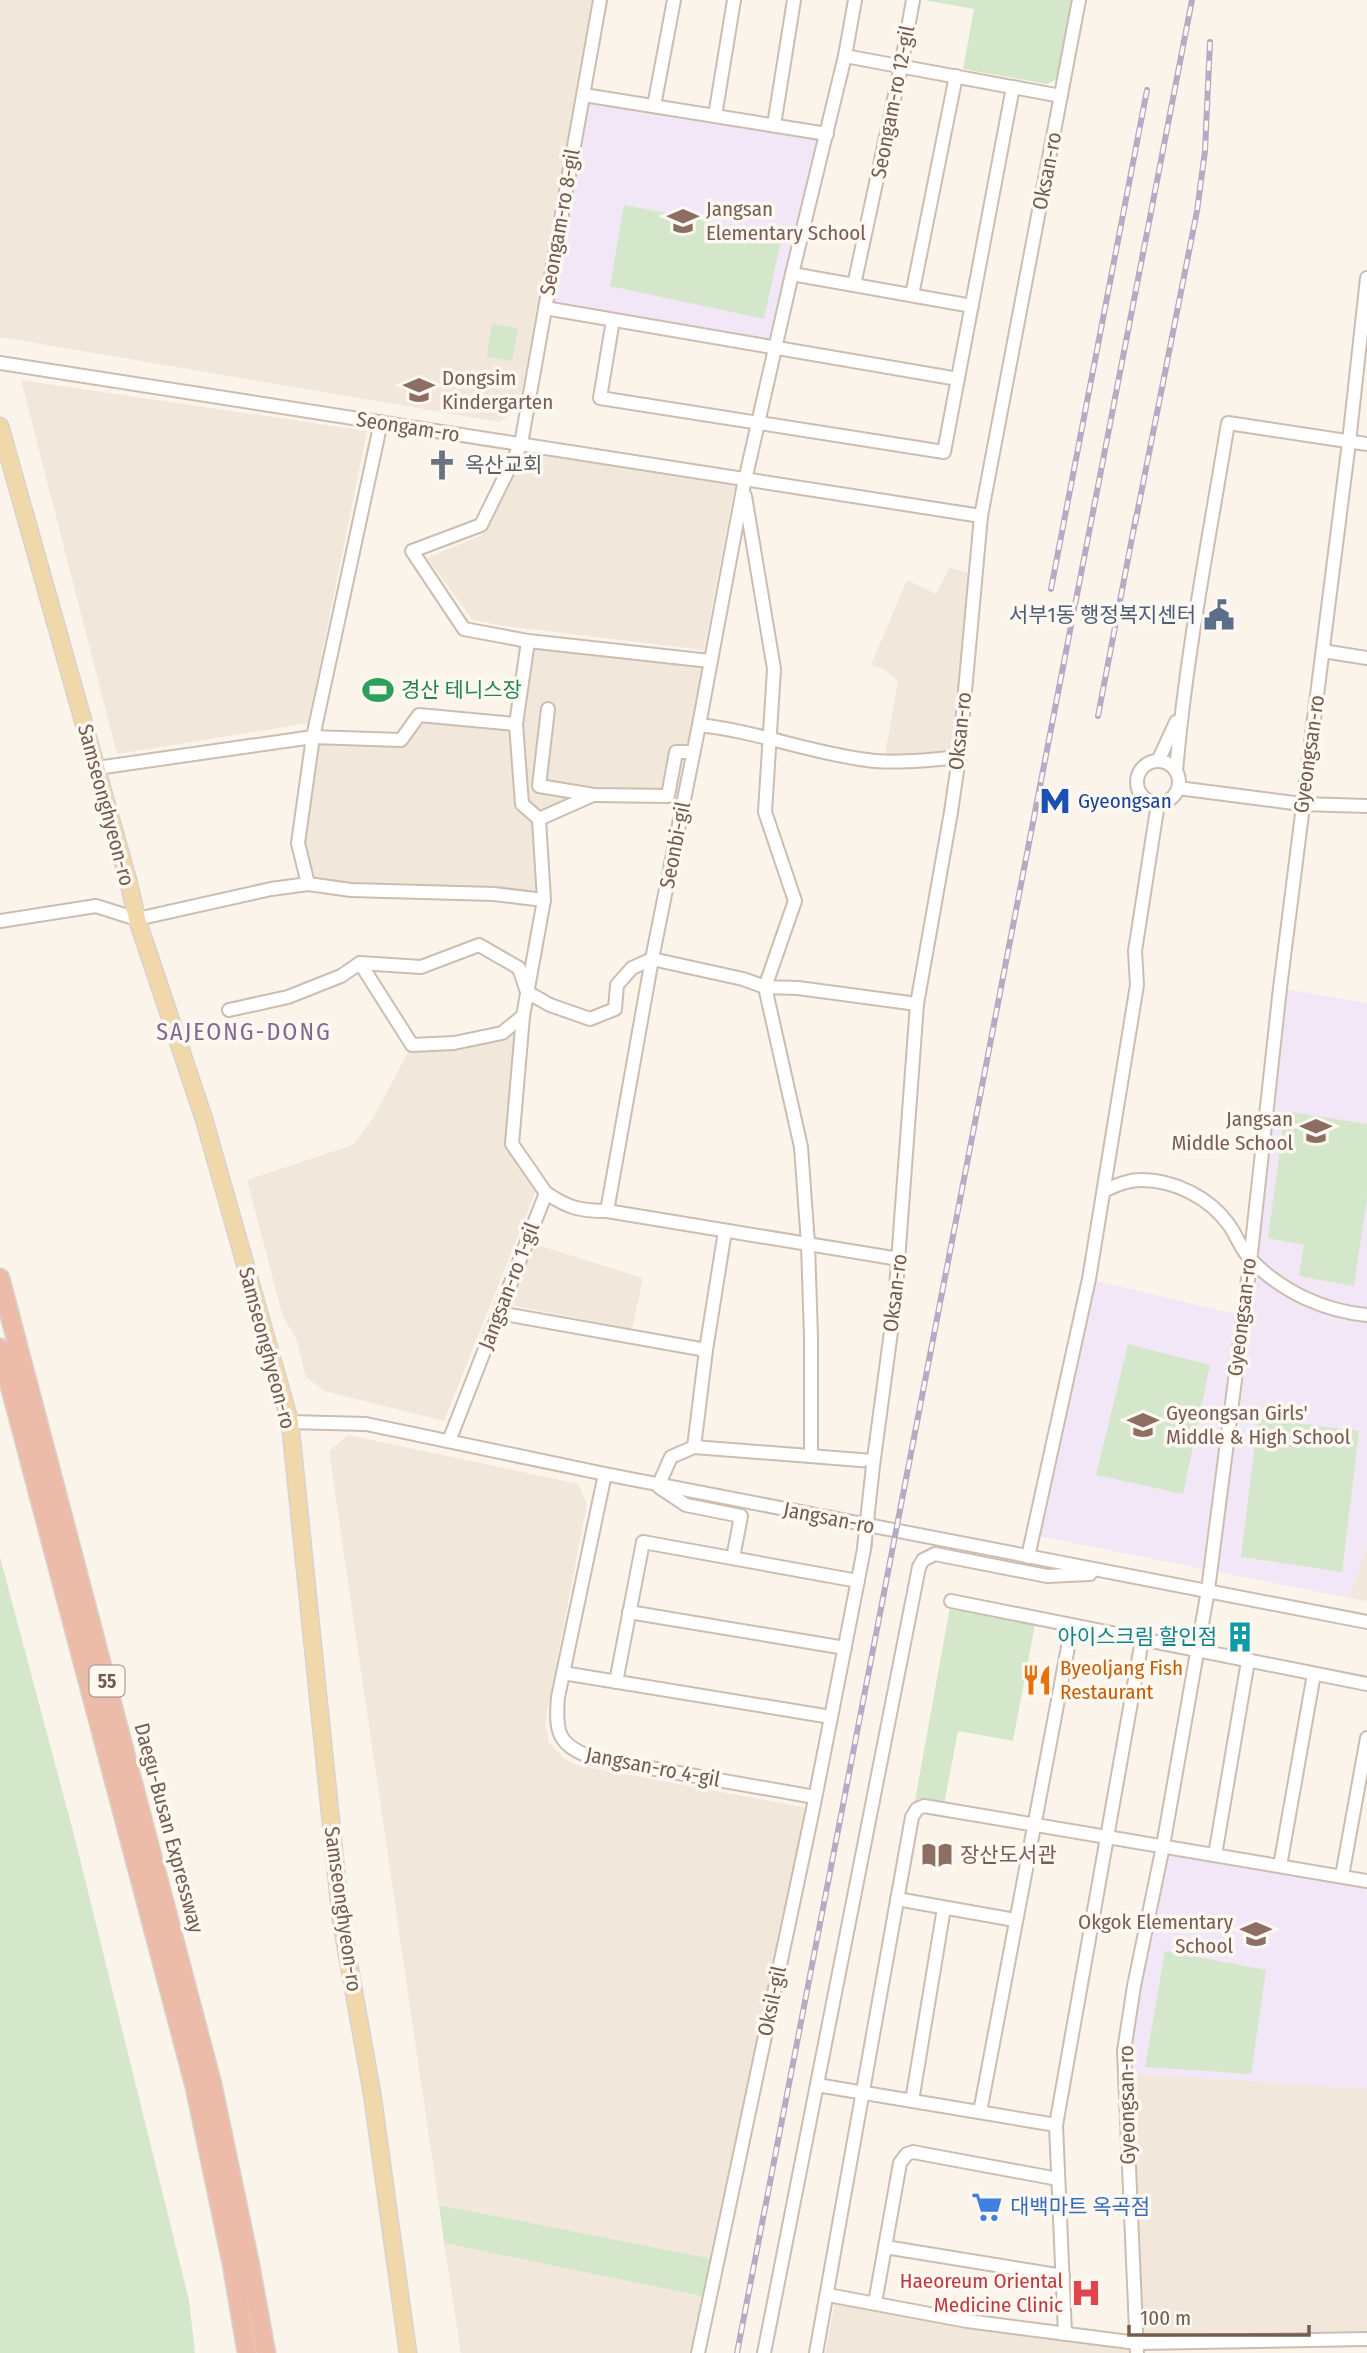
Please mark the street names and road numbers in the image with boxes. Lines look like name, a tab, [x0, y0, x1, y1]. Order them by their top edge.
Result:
street label: Seongam-ro 12-gil	[865, 23, 921, 181]
street label: Oksan-ro	[1027, 130, 1067, 212]
street label: Seongam-ro 8-gil	[534, 146, 586, 297]
street label: Seongam-ro	[354, 406, 462, 448]
street label: Oksan-ro	[943, 691, 977, 771]
street label: Gyeongsan-ro	[1288, 693, 1330, 815]
street label: Samseonghyeon-ro	[72, 721, 140, 889]
street label: Seonbi-gil	[654, 799, 696, 891]
street label: Jangsan-ro 1-gil	[473, 1218, 545, 1353]
street label: Oksan-ro	[877, 1252, 913, 1334]
street label: Gyeongsan-ro	[1222, 1256, 1262, 1378]
street label: Samseonghyeon-ro	[233, 1264, 301, 1432]
street label: Jangsan-ro	[781, 1496, 877, 1540]
road number: 55	[90, 1666, 124, 1696]
street label: Daegu-Busan Expressway	[128, 1720, 210, 1936]
street label: Jangsan-ro 4-gil	[584, 1741, 723, 1793]
street label: Samseonghyeon-ro	[319, 1825, 367, 1993]
street label: Oksil-gil	[752, 1963, 792, 2038]
street label: Gyeongsan-ro	[1113, 2045, 1141, 2165]

